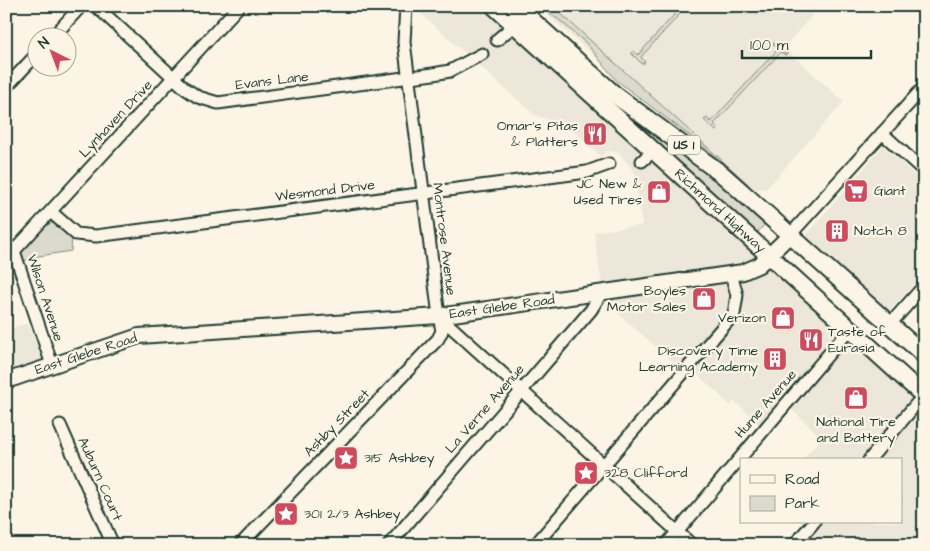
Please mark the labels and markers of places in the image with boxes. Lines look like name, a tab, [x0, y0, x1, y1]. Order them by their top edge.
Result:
place label: Omar's Pitas & Platters	[497, 116, 578, 152]
restaurant icon: Omar's Pitas & Platters	[582, 121, 608, 147]
place label: JC New & Used Tires	[574, 174, 643, 210]
supermarket icon: Giant	[843, 178, 869, 204]
shop icon: JC New & Used Tires	[646, 179, 672, 205]
place label: Giant	[874, 181, 906, 201]
building icon: Notch 8	[824, 218, 850, 244]
place label: Notch 8	[854, 221, 907, 241]
place label: Boyles Motor Sales	[607, 281, 686, 317]
shop icon: Boyles Motor Sales	[691, 286, 717, 312]
shop icon: Verizon	[770, 305, 796, 331]
place label: Verizon	[718, 308, 766, 328]
place label: Taste of Eurasia	[828, 322, 887, 358]
restaurant icon: Taste of Eurasia	[798, 327, 824, 353]
place label: Discovery Time Learning Academy	[639, 341, 758, 377]
building icon: Discovery Time Learning Academy	[762, 346, 788, 372]
shop icon: National Tire and Battery	[843, 385, 869, 411]
place label: National Tire and Battery	[816, 412, 896, 448]
place icon: 315 Ashbey	[333, 445, 359, 471]
place label: 315 Ashbey	[364, 448, 435, 468]
place icon: 328 Clifford	[573, 460, 599, 486]
place label: 328 Clifford	[604, 463, 687, 483]
place icon: 301 2/3 Ashbey	[273, 501, 299, 527]
place label: 301 2/3 Ashbey	[304, 504, 401, 524]

